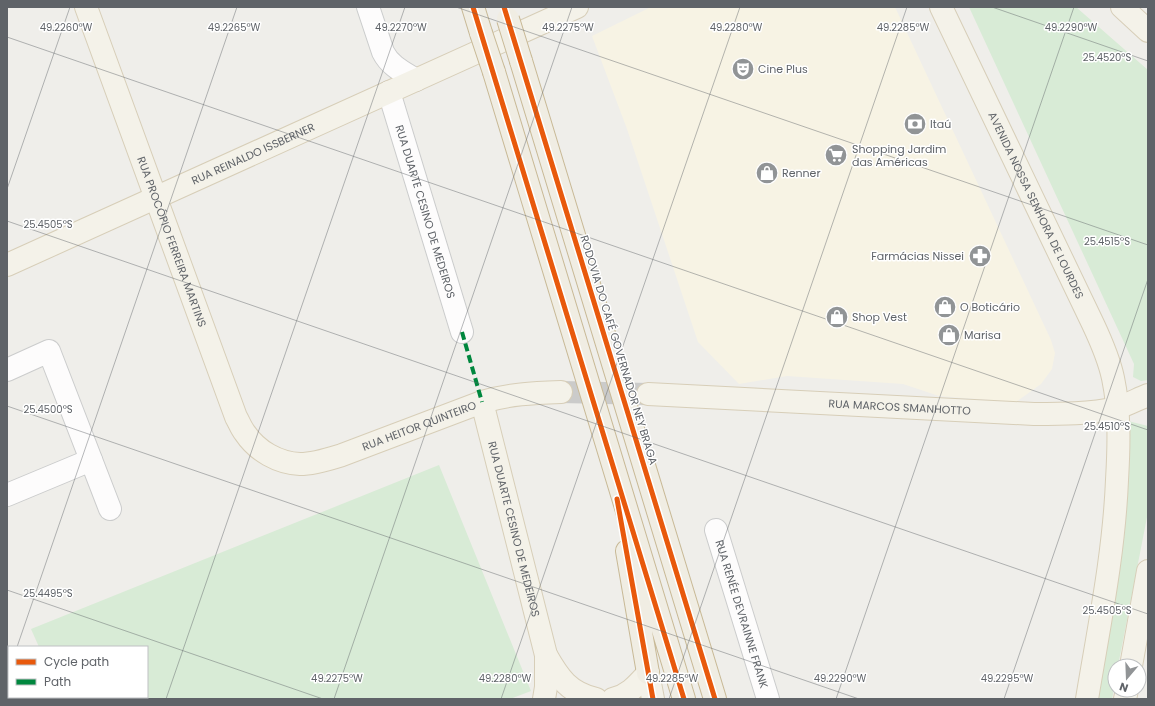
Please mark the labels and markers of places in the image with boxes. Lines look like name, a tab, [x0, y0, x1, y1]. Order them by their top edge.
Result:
theatre icon: Cine Plus	[730, 56, 756, 82]
place label: Cine Plus	[758, 61, 808, 77]
bank icon: Itaú	[902, 111, 928, 137]
place label: Itaú	[930, 116, 951, 132]
place label: Shopping Jardim das Américas	[852, 141, 946, 170]
supermarket icon: Shopping Jardim das Américas	[823, 142, 849, 168]
shop icon: Renner	[754, 160, 780, 186]
place label: Renner	[782, 165, 821, 181]
pharmacy icon: Farmácias Nissei	[967, 243, 993, 269]
place label: Farmácias Nissei	[871, 248, 964, 264]
shop icon: O Boticário	[932, 294, 958, 320]
place label: O Boticário	[960, 299, 1020, 315]
shop icon: Shop Vest	[824, 304, 850, 330]
place label: Shop Vest	[852, 309, 907, 325]
shop icon: Marisa	[936, 322, 962, 348]
place label: Marisa	[964, 327, 1001, 343]

